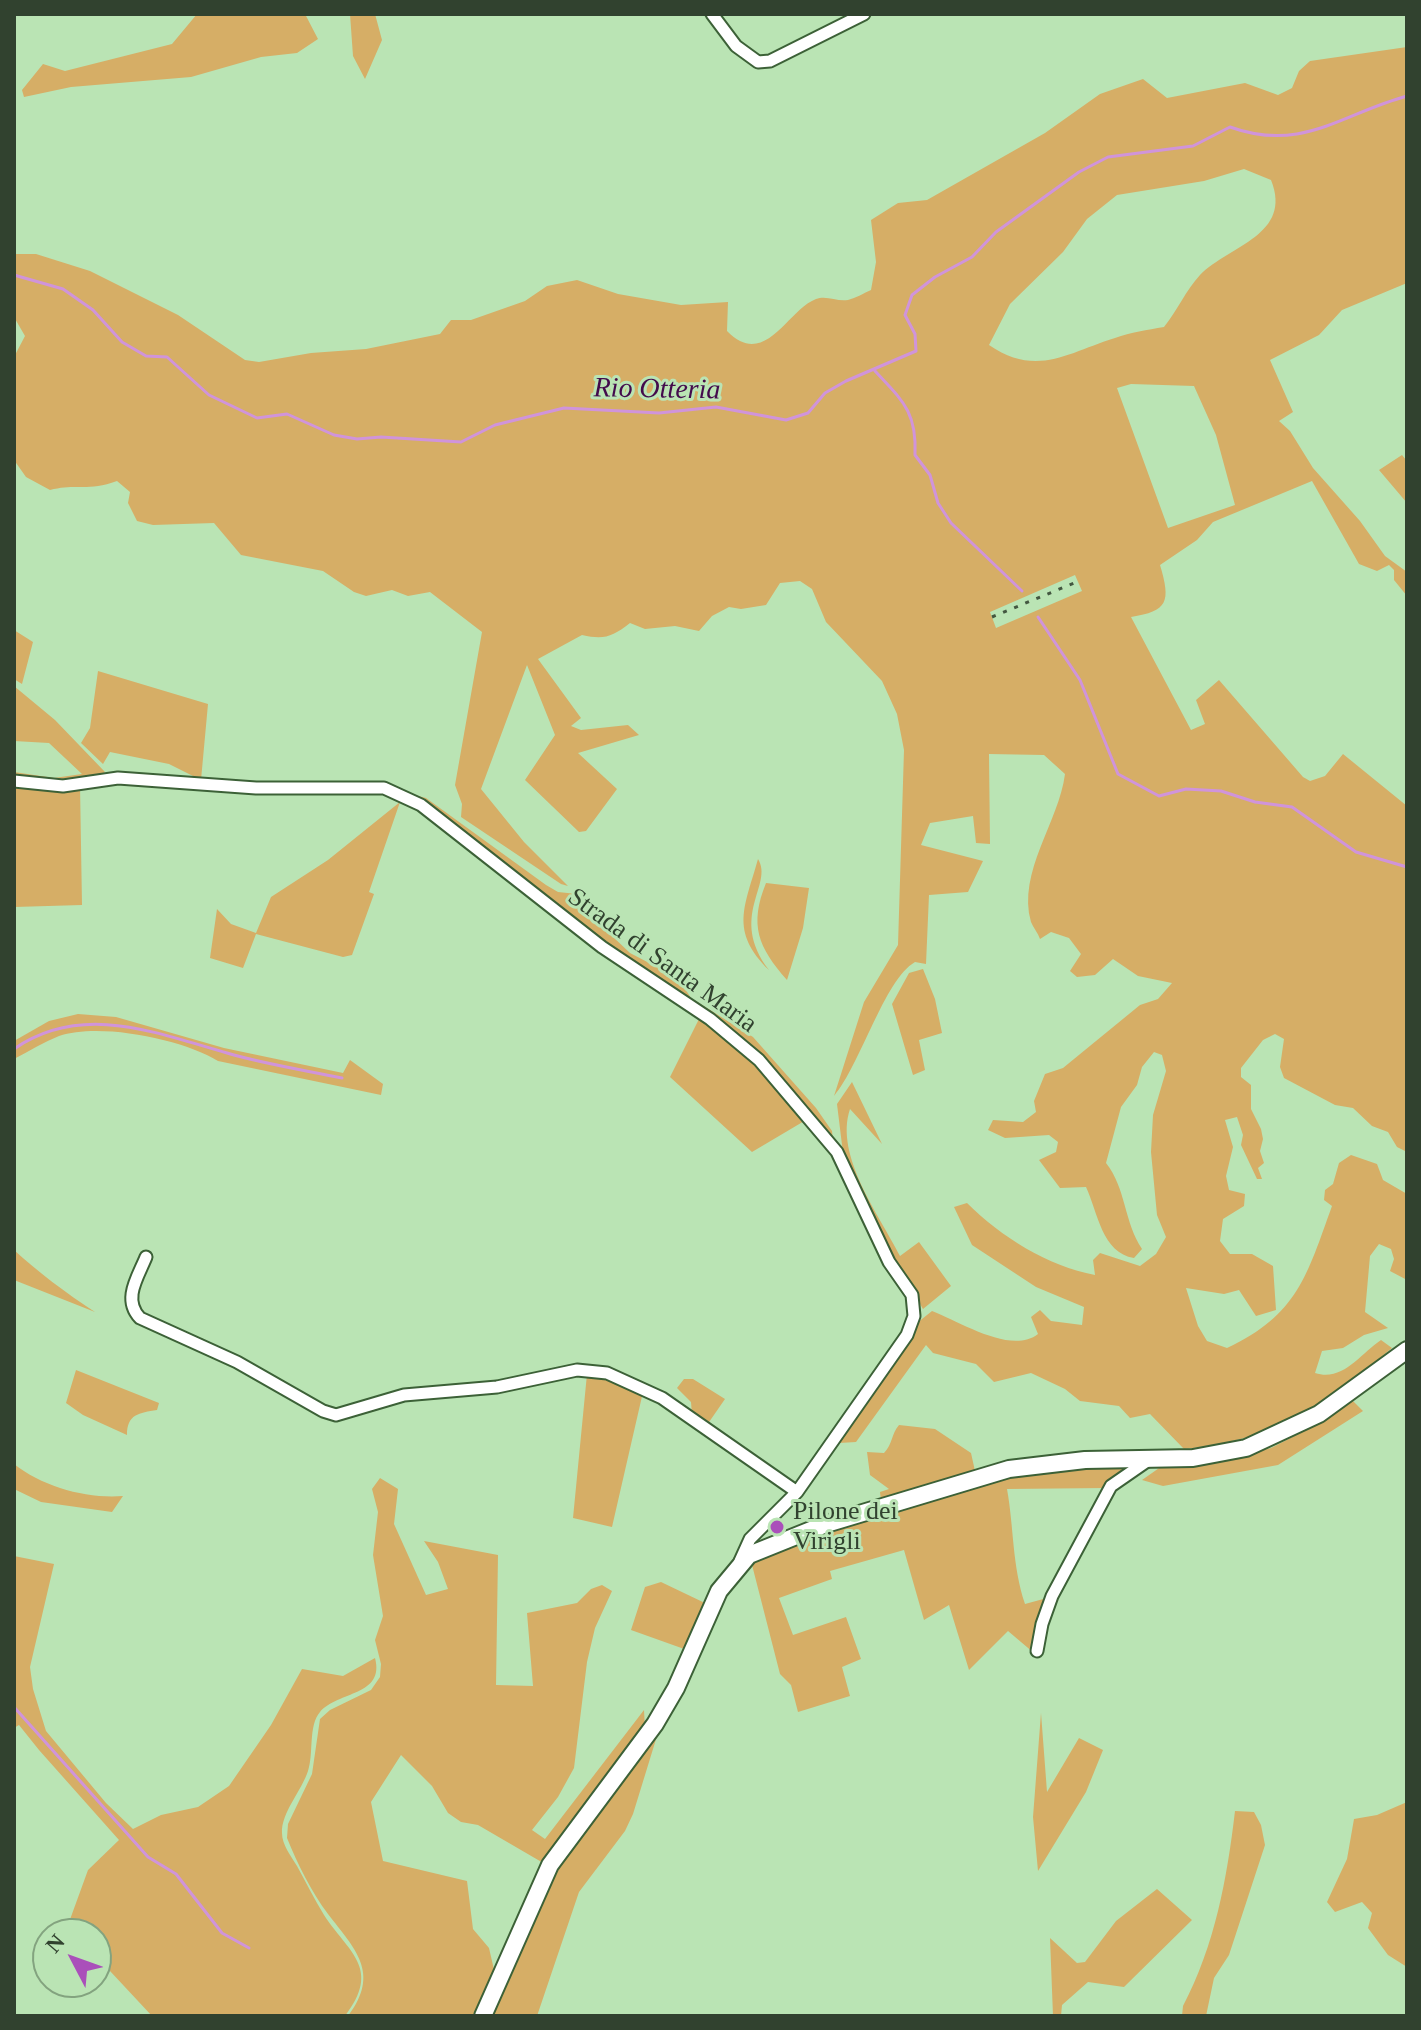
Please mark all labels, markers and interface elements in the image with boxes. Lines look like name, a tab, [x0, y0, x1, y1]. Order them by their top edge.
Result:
water label: Rio Otteria	[593, 372, 721, 408]
street label: Strada di Santa Maria	[561, 882, 763, 1040]
place label: Pilone dei Virigli	[793, 1496, 898, 1558]
marker: Pilone dei Virigli	[768, 1518, 786, 1536]
north arrow	[32, 1918, 112, 1998]
text: N	[40, 1929, 70, 1957]

